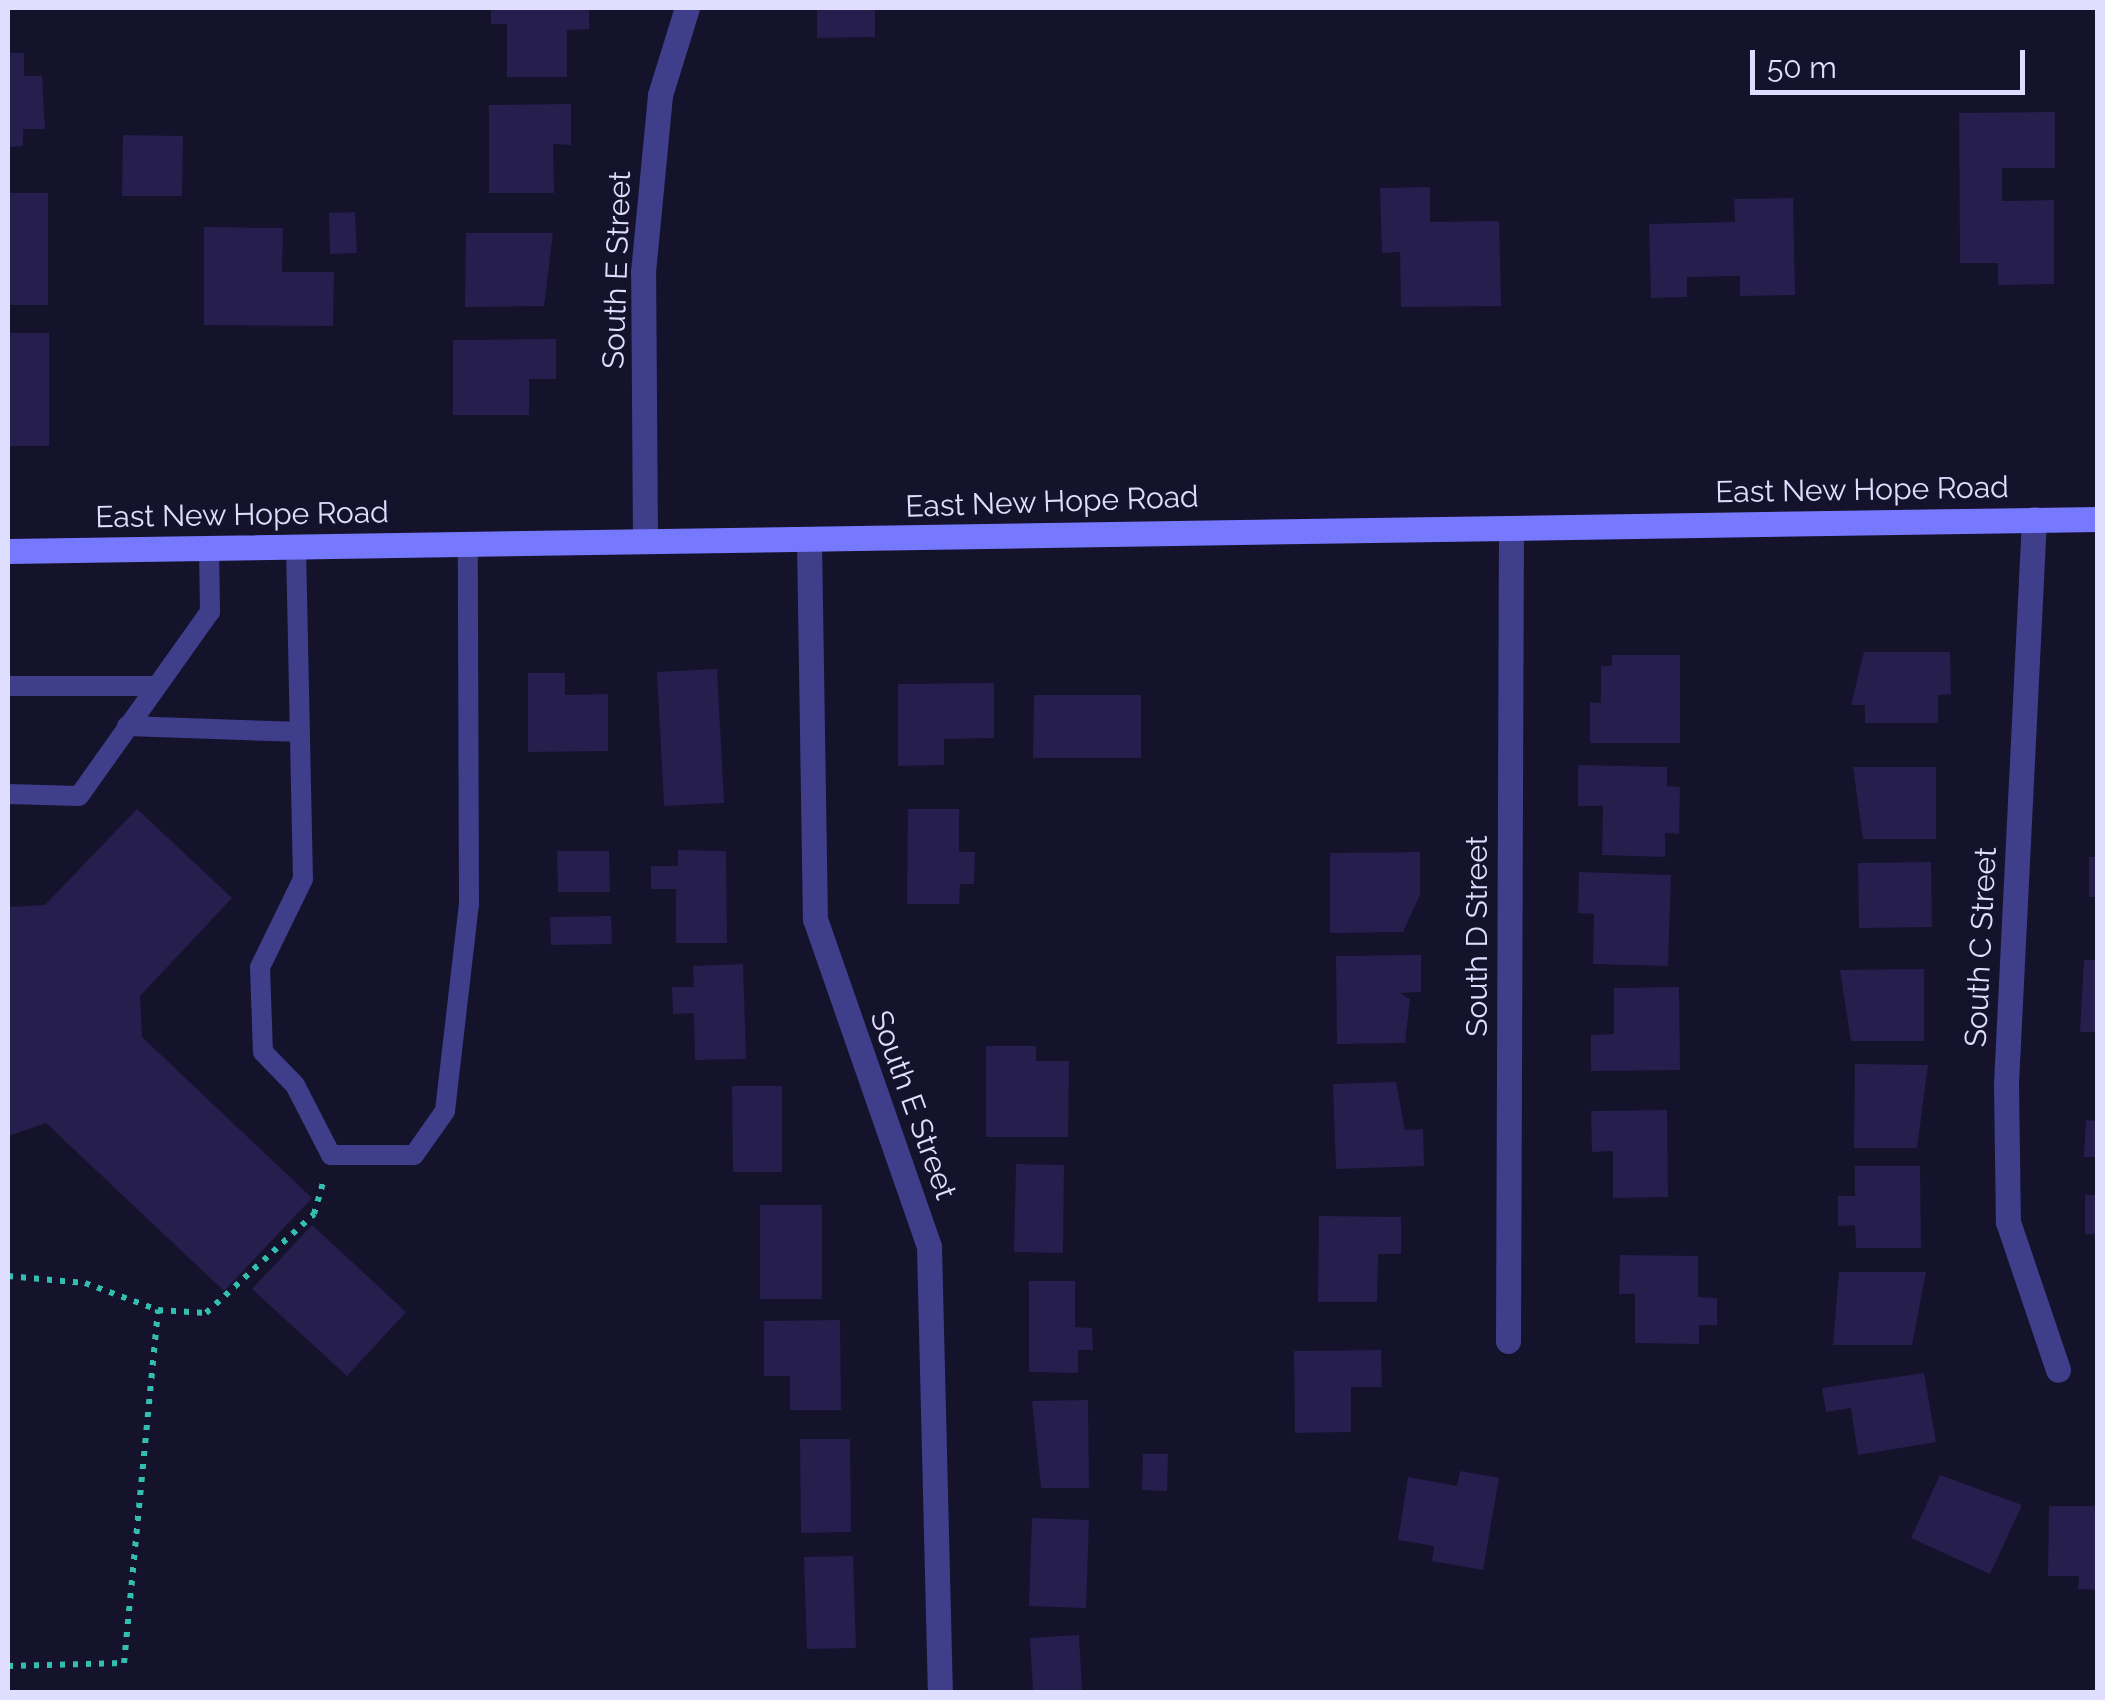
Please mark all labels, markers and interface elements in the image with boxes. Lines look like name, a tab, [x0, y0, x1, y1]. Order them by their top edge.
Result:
scale bar	[1755, 30, 2030, 92]
text: 50 m	[1767, 50, 1837, 85]
street label: South E Street	[596, 170, 638, 370]
street label: East New Hope Road	[1715, 469, 2009, 511]
street label: East New Hope Road	[904, 479, 1200, 525]
street label: East New Hope Road	[95, 494, 389, 536]
street label: South D Street	[1459, 835, 1495, 1037]
street label: South C Street	[1958, 846, 2004, 1048]
street label: South E Street	[862, 1006, 964, 1204]

